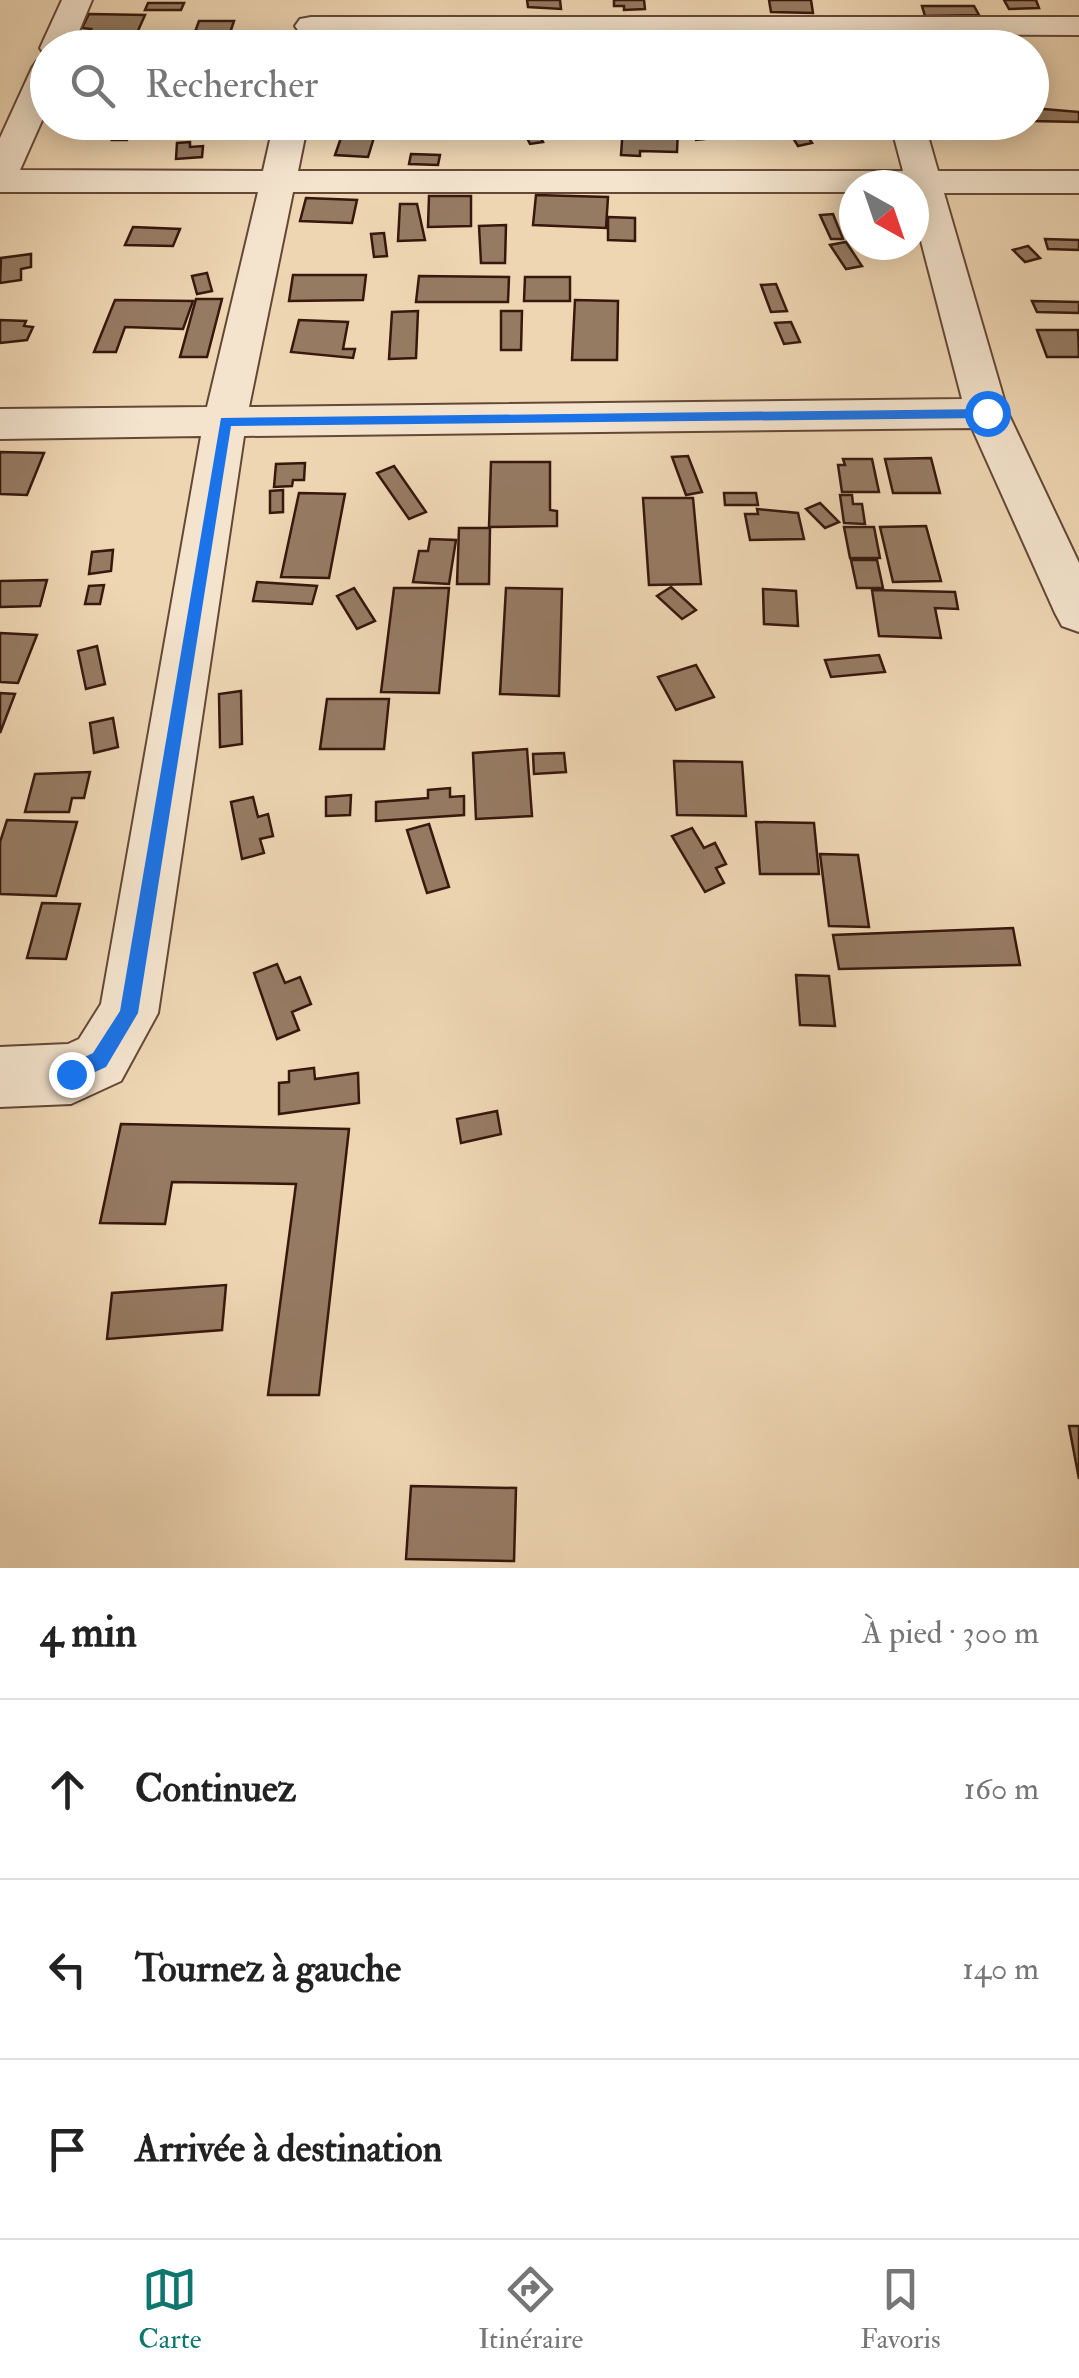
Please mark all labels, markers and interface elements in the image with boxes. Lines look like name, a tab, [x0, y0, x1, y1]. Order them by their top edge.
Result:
search box	[30, 30, 1049, 140]
icon: search	[65, 58, 120, 113]
text: Rechercher	[145, 61, 318, 109]
north arrow	[839, 170, 929, 260]
route start	[965, 391, 1011, 437]
route end	[49, 1052, 95, 1098]
text: 4 min	[40, 1607, 137, 1659]
text: À pied · 300 m	[862, 1613, 1039, 1653]
icon: ahead	[40, 1762, 95, 1817]
text: Continuez	[135, 1765, 296, 1813]
text: 160 m	[964, 1769, 1039, 1809]
icon: left	[40, 1942, 95, 1997]
text: Tournez à gauche	[135, 1945, 401, 1993]
text: 140 m	[962, 1949, 1039, 1989]
icon: arrive	[40, 2122, 95, 2177]
text: Arrivée à destination	[135, 2125, 442, 2173]
tab: Carte	[138, 2262, 201, 2357]
tab: Itinéraire	[478, 2262, 583, 2357]
tab: Favoris	[860, 2262, 941, 2357]

